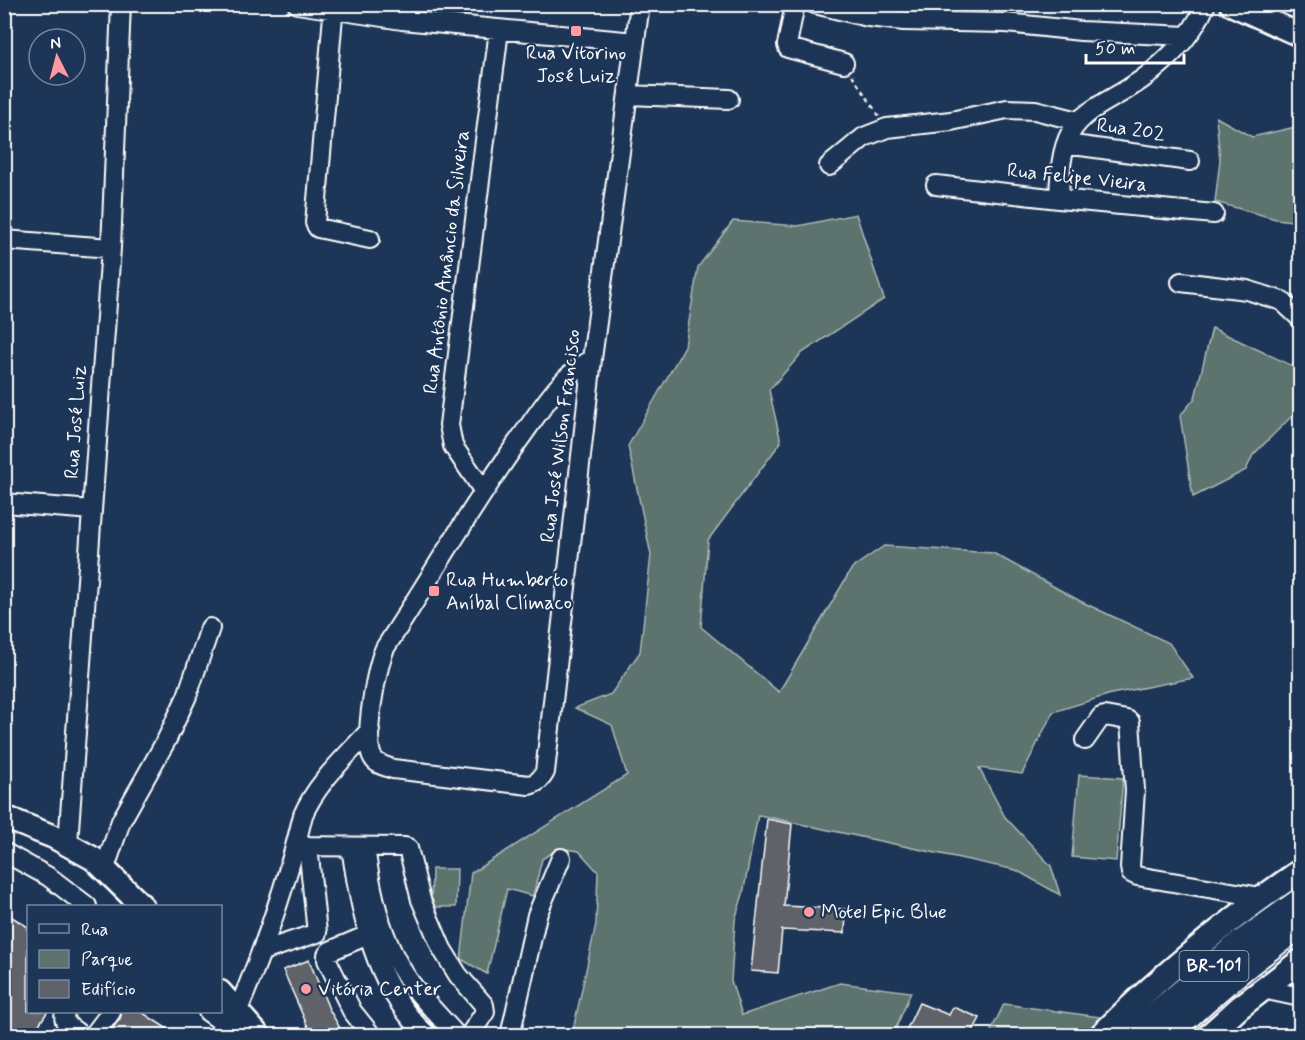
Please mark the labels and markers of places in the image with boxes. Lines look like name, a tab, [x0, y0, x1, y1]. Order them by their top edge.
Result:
marker: Rua Vitorino José Luiz	[569, 24, 583, 38]
place label: Rua Vitorino José Luiz	[526, 40, 626, 90]
place label: Rua Humberto Aníbal Clímaco	[446, 567, 572, 617]
marker: Rua Humberto Aníbal Clímaco	[427, 584, 441, 598]
place label: Motel Epic Blue	[821, 899, 947, 926]
marker: Motel Epic Blue	[802, 905, 816, 919]
place label: Vitória Center	[318, 976, 441, 1003]
marker: Vitória Center	[299, 982, 313, 996]

